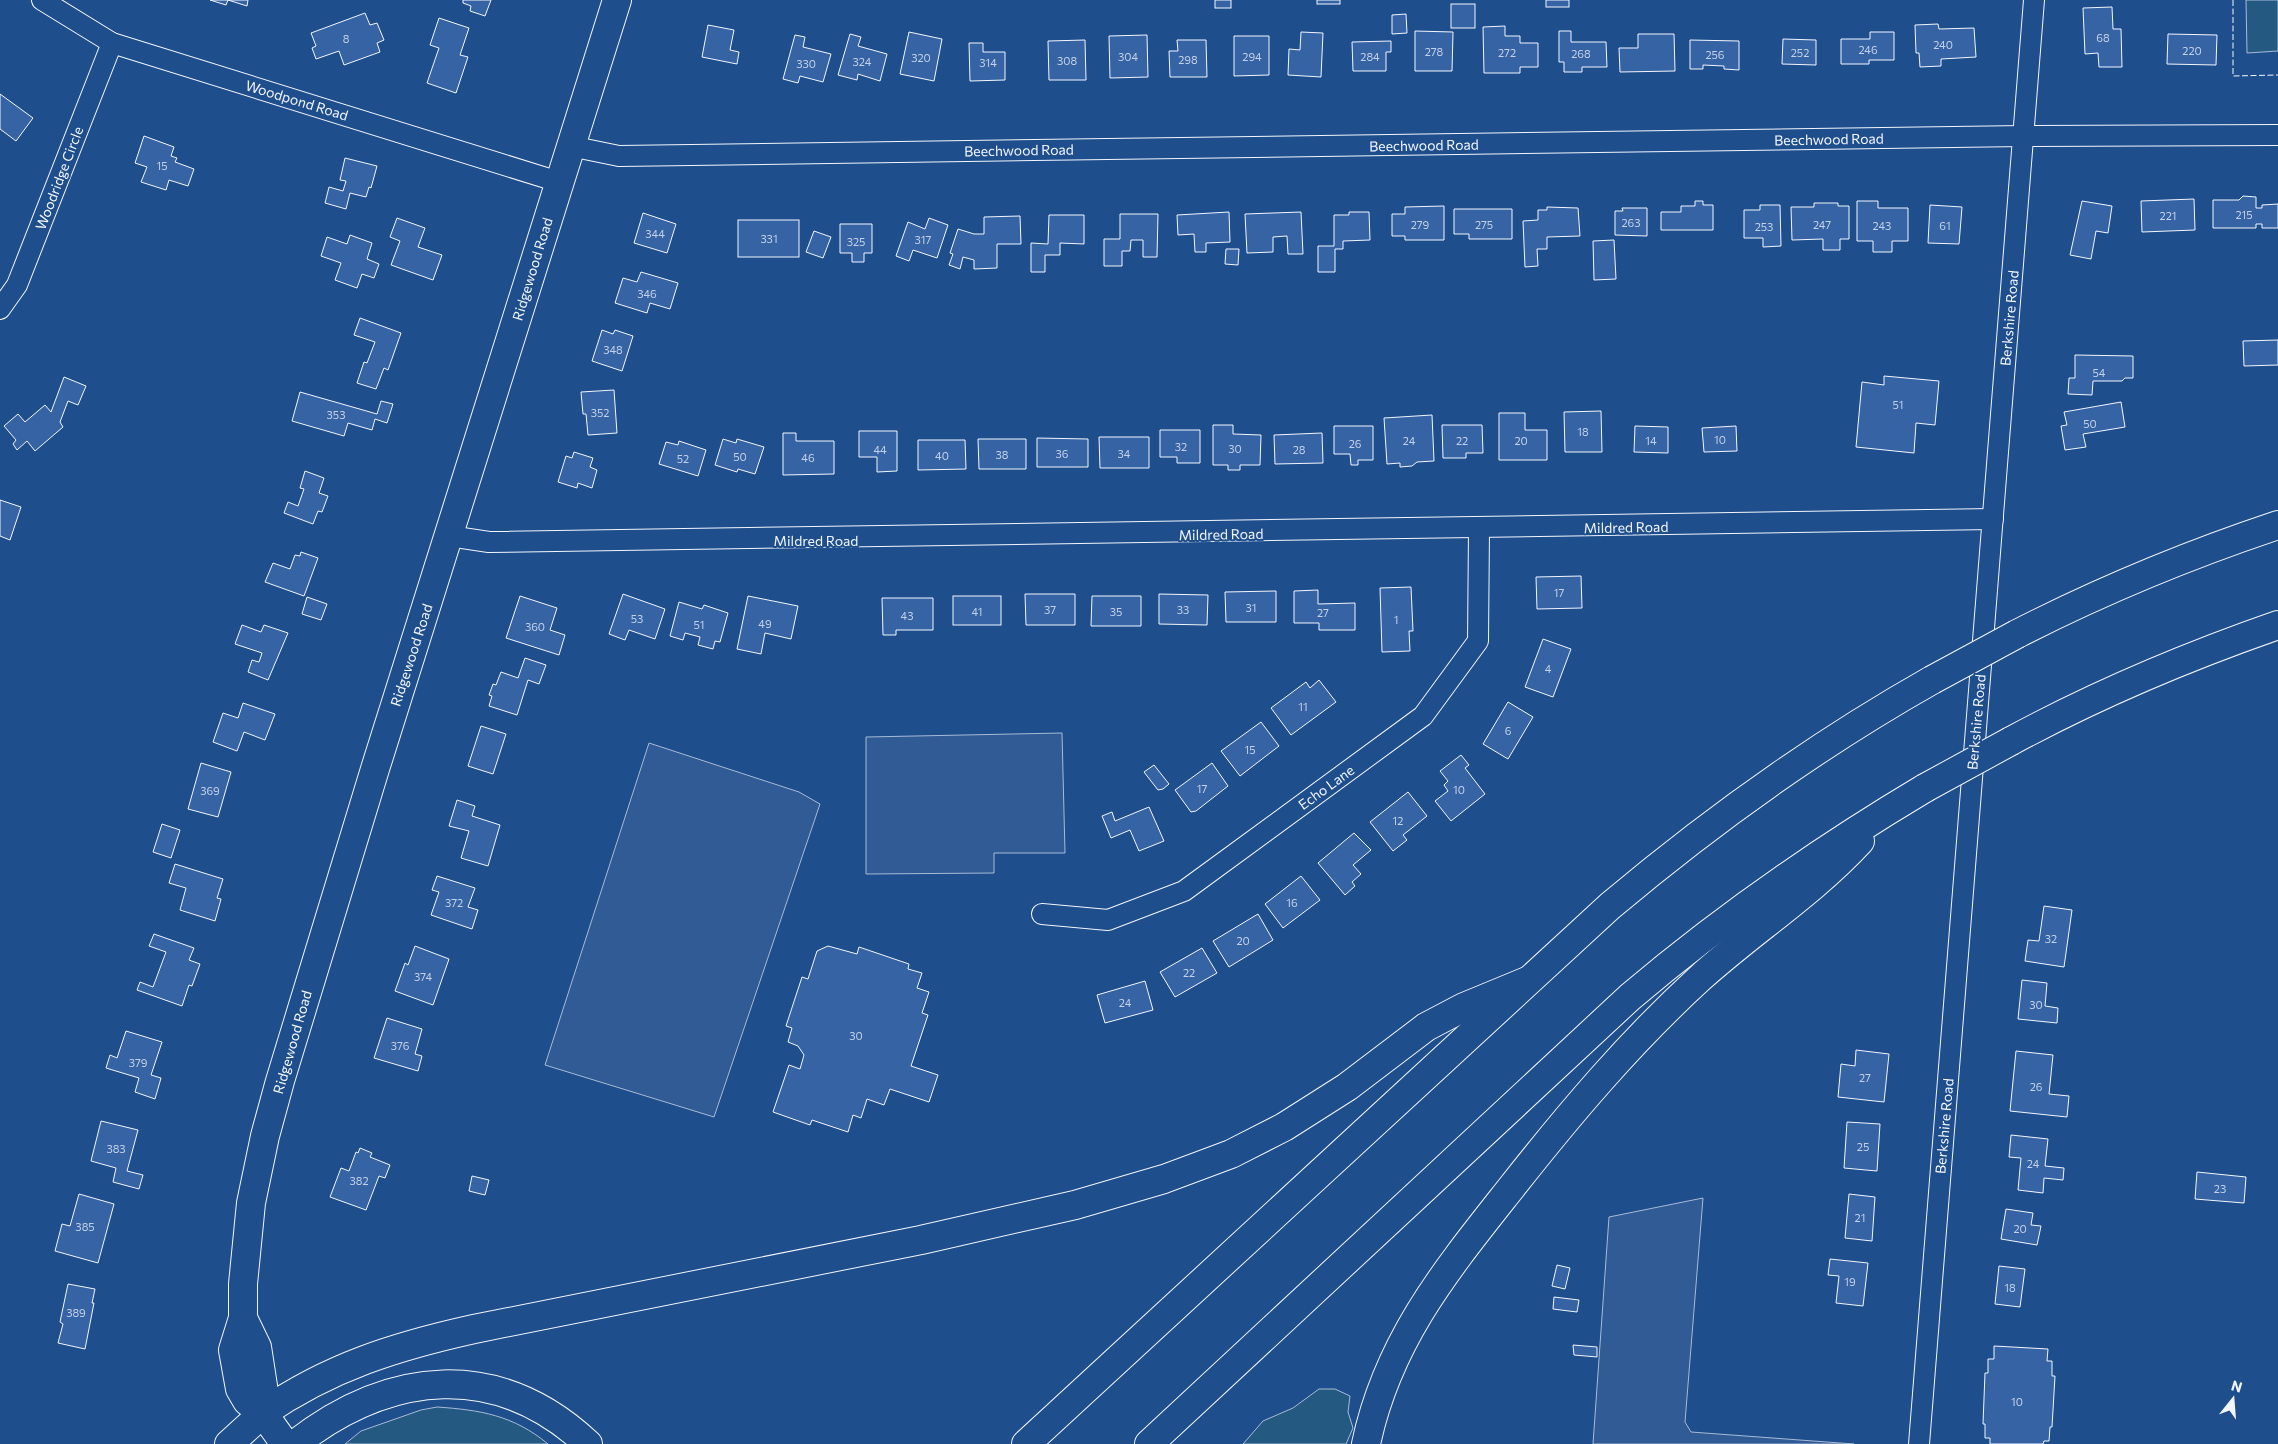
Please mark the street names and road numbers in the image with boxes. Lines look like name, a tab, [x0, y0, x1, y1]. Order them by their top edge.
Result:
street label: Woodpond Road	[244, 76, 350, 124]
street label: Woodridge Circle	[31, 124, 87, 232]
street label: Beechwood Road	[1774, 130, 1884, 148]
street label: Beechwood Road	[1369, 136, 1479, 154]
street label: Beechwood Road	[964, 141, 1074, 159]
street label: Ridgewood Road	[508, 215, 556, 323]
street label: Berkshire Road	[1996, 270, 2022, 366]
street label: Mildred Road	[1583, 518, 1669, 536]
street label: Mildred Road	[1178, 525, 1264, 543]
street label: Mildred Road	[774, 532, 858, 549]
street label: Ridgewood Road	[386, 602, 436, 708]
street label: Berkshire Road	[1963, 674, 1989, 770]
street label: Echo Lane	[1295, 761, 1357, 813]
street label: Ridgewood Road	[269, 988, 315, 1096]
street label: Berkshire Road	[1931, 1078, 1957, 1174]

